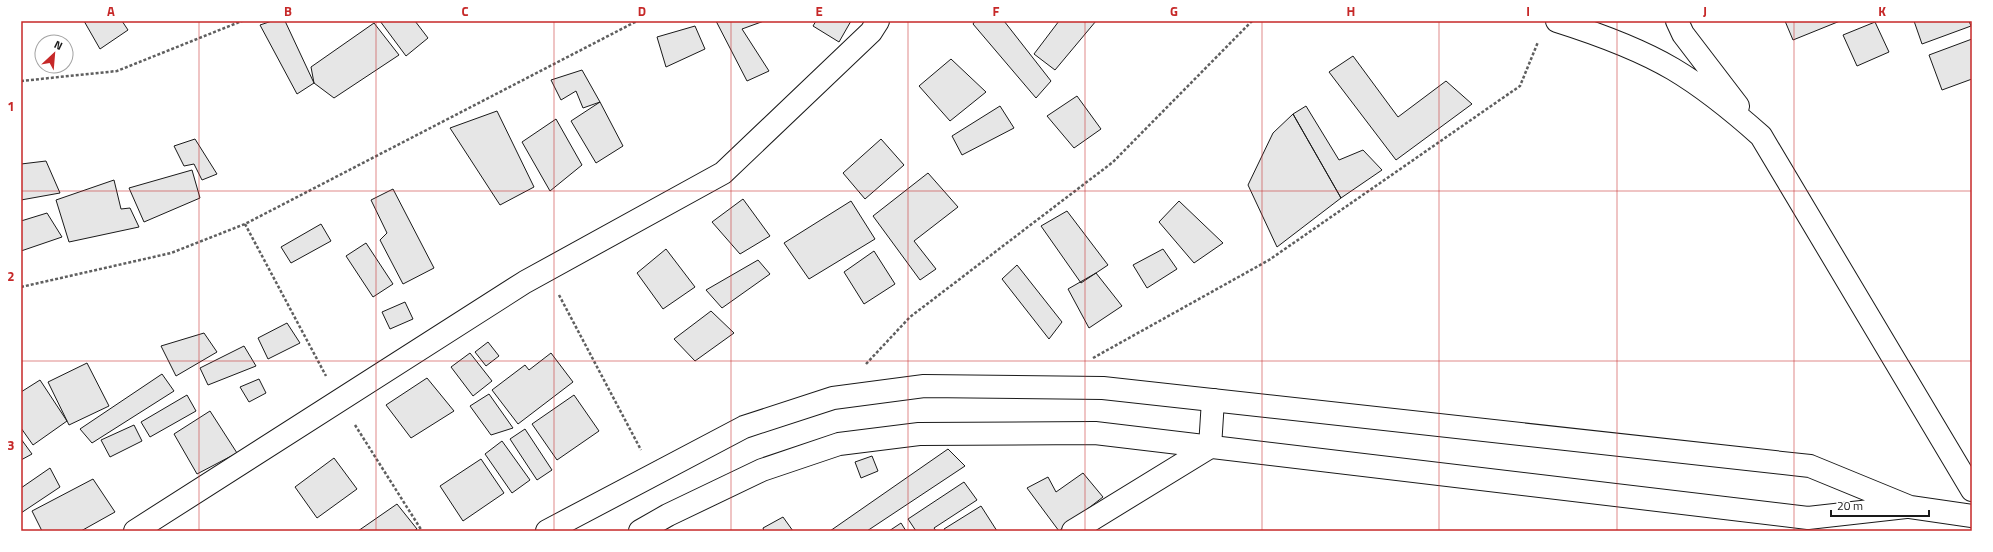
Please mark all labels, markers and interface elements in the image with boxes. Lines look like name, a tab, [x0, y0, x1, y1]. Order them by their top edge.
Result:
text: A	[107, 1, 115, 21]
text: B	[284, 1, 292, 21]
text: C	[461, 1, 469, 21]
text: D	[638, 1, 646, 21]
text: E	[815, 1, 823, 21]
text: F	[993, 1, 1000, 21]
text: G	[1170, 1, 1178, 21]
text: H	[1347, 1, 1355, 21]
text: I	[1526, 1, 1530, 21]
text: J	[1703, 1, 1707, 21]
text: K	[1878, 1, 1886, 21]
north arrow	[34, 34, 74, 74]
text: N	[51, 36, 65, 54]
text: 1	[7, 96, 15, 116]
text: 2	[7, 266, 15, 286]
text: 3	[7, 435, 15, 455]
scale bar	[1831, 492, 1929, 518]
text: 20 m	[1837, 496, 1863, 515]

